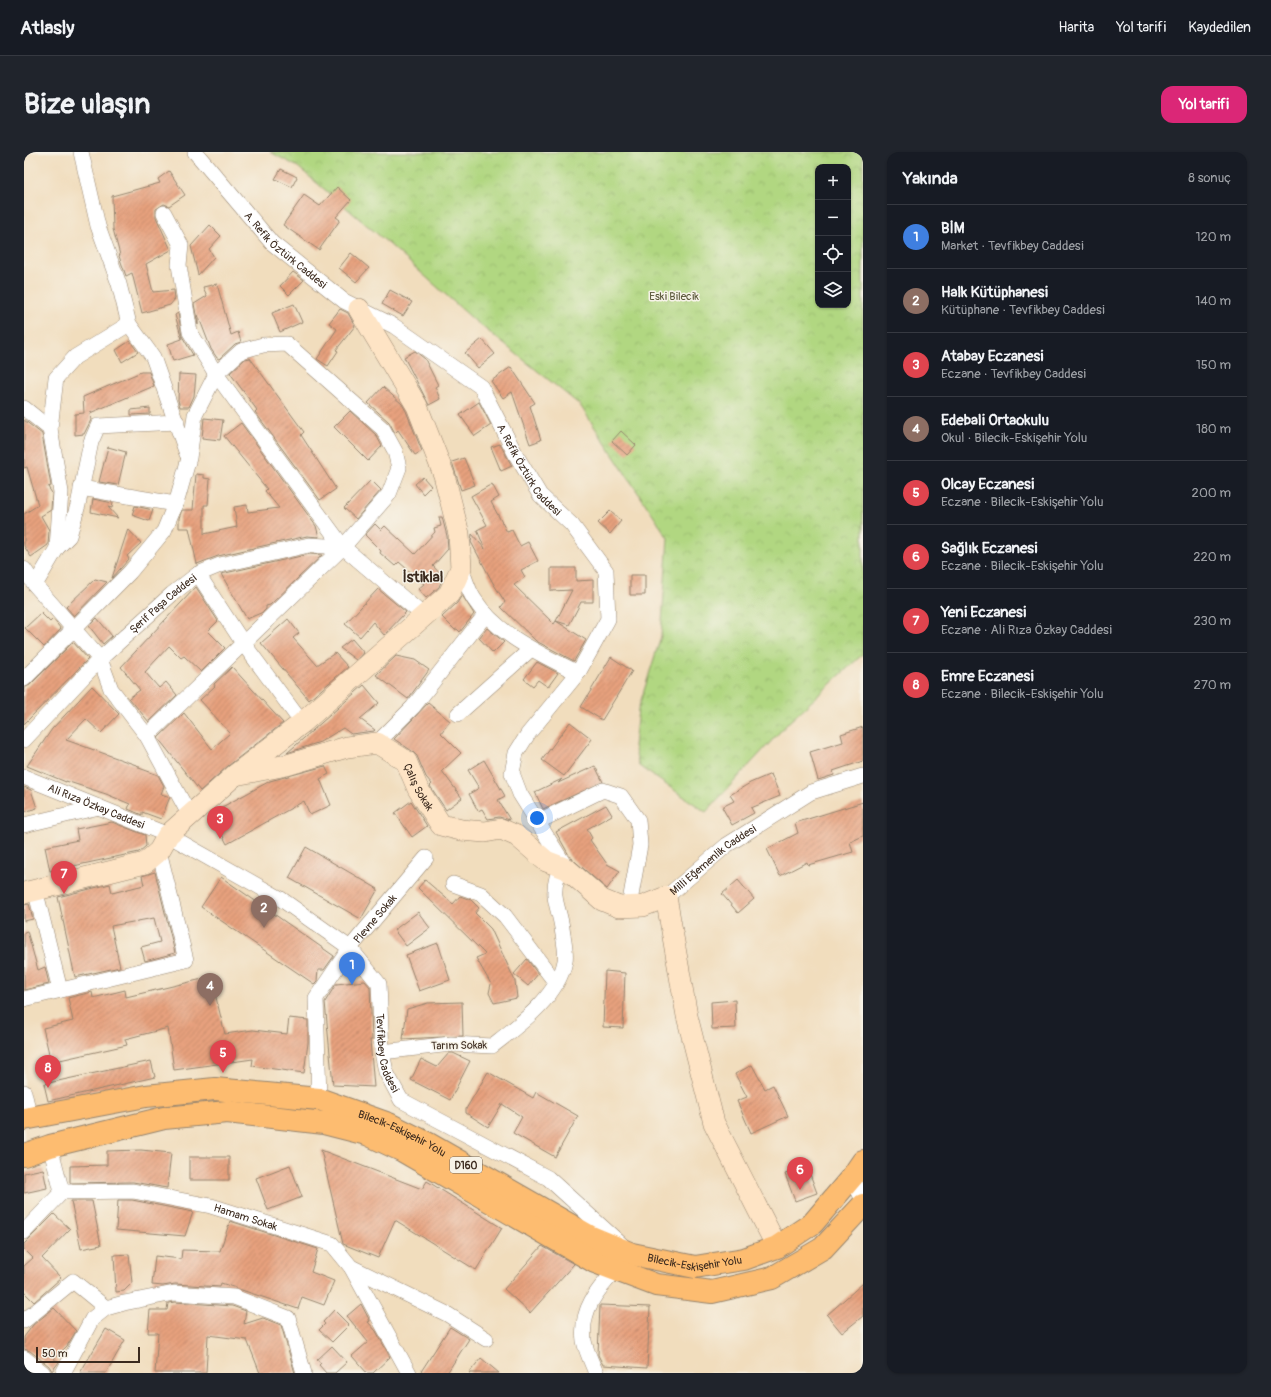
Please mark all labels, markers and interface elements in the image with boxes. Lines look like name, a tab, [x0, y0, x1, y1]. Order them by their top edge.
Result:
text: Atlasly	[20, 16, 74, 40]
text: Harita	[1058, 19, 1094, 36]
text: Yol tarifi	[1116, 19, 1166, 36]
text: Kaydedilen	[1188, 19, 1251, 36]
button: Yol tarifi	[1161, 86, 1247, 123]
text: Bize ulaşın	[24, 87, 150, 122]
map controls	[815, 164, 851, 308]
button: +	[815, 164, 851, 200]
text: Yakında	[903, 168, 958, 189]
text: 8 sonuç	[1188, 170, 1231, 186]
button: −	[815, 200, 851, 236]
street label: A. Refik Öztürk Caddesi	[241, 209, 330, 292]
text: BİM	[941, 219, 965, 238]
text: 1	[913, 229, 919, 245]
text: 120 m	[1195, 229, 1231, 245]
button: locate	[815, 236, 851, 272]
text: Market · Tevfikbey Caddesi	[941, 238, 1084, 254]
button: layers	[815, 272, 851, 308]
text: Halk Kütüphanesi	[941, 283, 1048, 302]
park label: Eski Bilecik	[649, 290, 699, 303]
text: 2	[912, 293, 920, 309]
text: 140 m	[1195, 293, 1231, 309]
text: Kütüphane · Tevfikbey Caddesi	[941, 302, 1105, 318]
text: Atabay Eczanesi	[941, 347, 1044, 366]
text: 3	[912, 357, 920, 373]
text: 150 m	[1196, 357, 1231, 373]
text: Eczane · Tevfikbey Caddesi	[941, 366, 1086, 382]
text: Edebali Ortaokulu	[941, 411, 1049, 430]
text: 4	[912, 421, 920, 437]
text: 180 m	[1196, 421, 1231, 437]
street label: A. Refik Öztürk Caddesi	[494, 422, 564, 519]
text: Okul · Bilecik-Eskişehir Yolu	[941, 430, 1087, 446]
text: Olcay Eczanesi	[941, 475, 1034, 494]
text: 5	[912, 485, 920, 501]
text: 200 m	[1192, 485, 1231, 501]
text: Eczane · Bilecik-Eskişehir Yolu	[941, 494, 1104, 510]
text: Sağlık Eczanesi	[941, 539, 1037, 558]
text: 6	[912, 549, 920, 565]
text: 220 m	[1193, 549, 1231, 565]
text: Eczane · Bilecik-Eskişehir Yolu	[941, 558, 1104, 574]
district label: İstiklal	[403, 568, 443, 587]
street label: Şerif Paşa Caddesi	[127, 571, 200, 636]
text: Yeni Eczanesi	[941, 603, 1026, 622]
text: 7	[913, 613, 919, 629]
text: 230 m	[1194, 613, 1231, 629]
text: Eczane · Ali Rıza Özkay Caddesi	[941, 622, 1112, 638]
text: Emre Eczanesi	[941, 667, 1034, 686]
text: 8	[913, 677, 919, 693]
text: 270 m	[1194, 677, 1231, 693]
text: Eczane · Bilecik-Eskişehir Yolu	[941, 686, 1104, 702]
street label: Çalış Sokak	[401, 762, 436, 814]
street label: Ali Rıza Özkay Caddesi	[46, 781, 147, 832]
pin: 3	[207, 806, 233, 839]
your location	[527, 808, 547, 828]
street label: Milli Eğemenlik Caddesi	[667, 822, 759, 898]
pin: 7	[51, 861, 77, 894]
street label: Plevne Sokak	[351, 892, 400, 946]
pin: 2	[251, 895, 277, 928]
pin: 1	[339, 952, 365, 985]
pin: 4	[197, 973, 223, 1006]
street label: Tevfikbey Caddesi	[373, 1013, 402, 1095]
street label: Tarım Sokak	[431, 1039, 488, 1052]
pin: 5	[210, 1040, 236, 1073]
pin: 8	[35, 1055, 61, 1088]
street label: Bilecik-Eskişehir Yolu	[356, 1107, 448, 1160]
road number: D160	[450, 1157, 482, 1173]
pin: 6	[787, 1157, 813, 1190]
street label: Hamam Sokak	[212, 1201, 279, 1234]
street label: Bilecik-Eskişehir Yolu	[646, 1251, 743, 1274]
scale bar	[36, 1345, 140, 1364]
text: 50 m	[42, 1347, 68, 1360]

